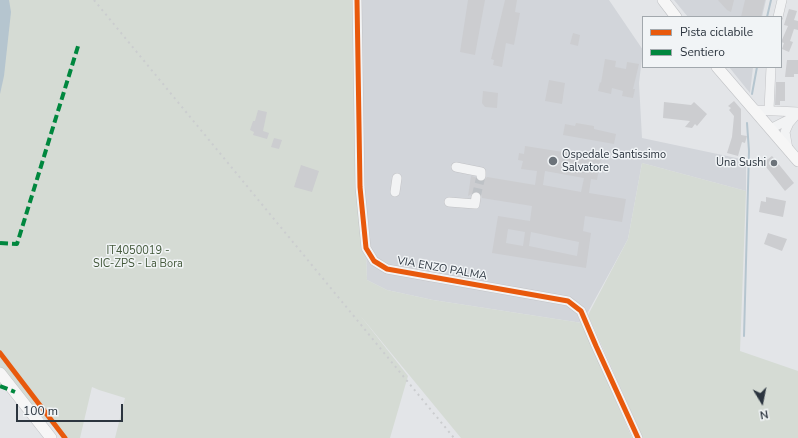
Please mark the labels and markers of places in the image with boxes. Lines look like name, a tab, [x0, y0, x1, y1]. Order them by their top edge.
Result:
place label: Ospedale Santissimo Salvatore	[562, 148, 666, 174]
marker: Ospedale Santissimo Salvatore	[547, 155, 559, 167]
place label: Una Sushi	[716, 156, 766, 170]
marker: Una Sushi	[769, 158, 779, 168]

